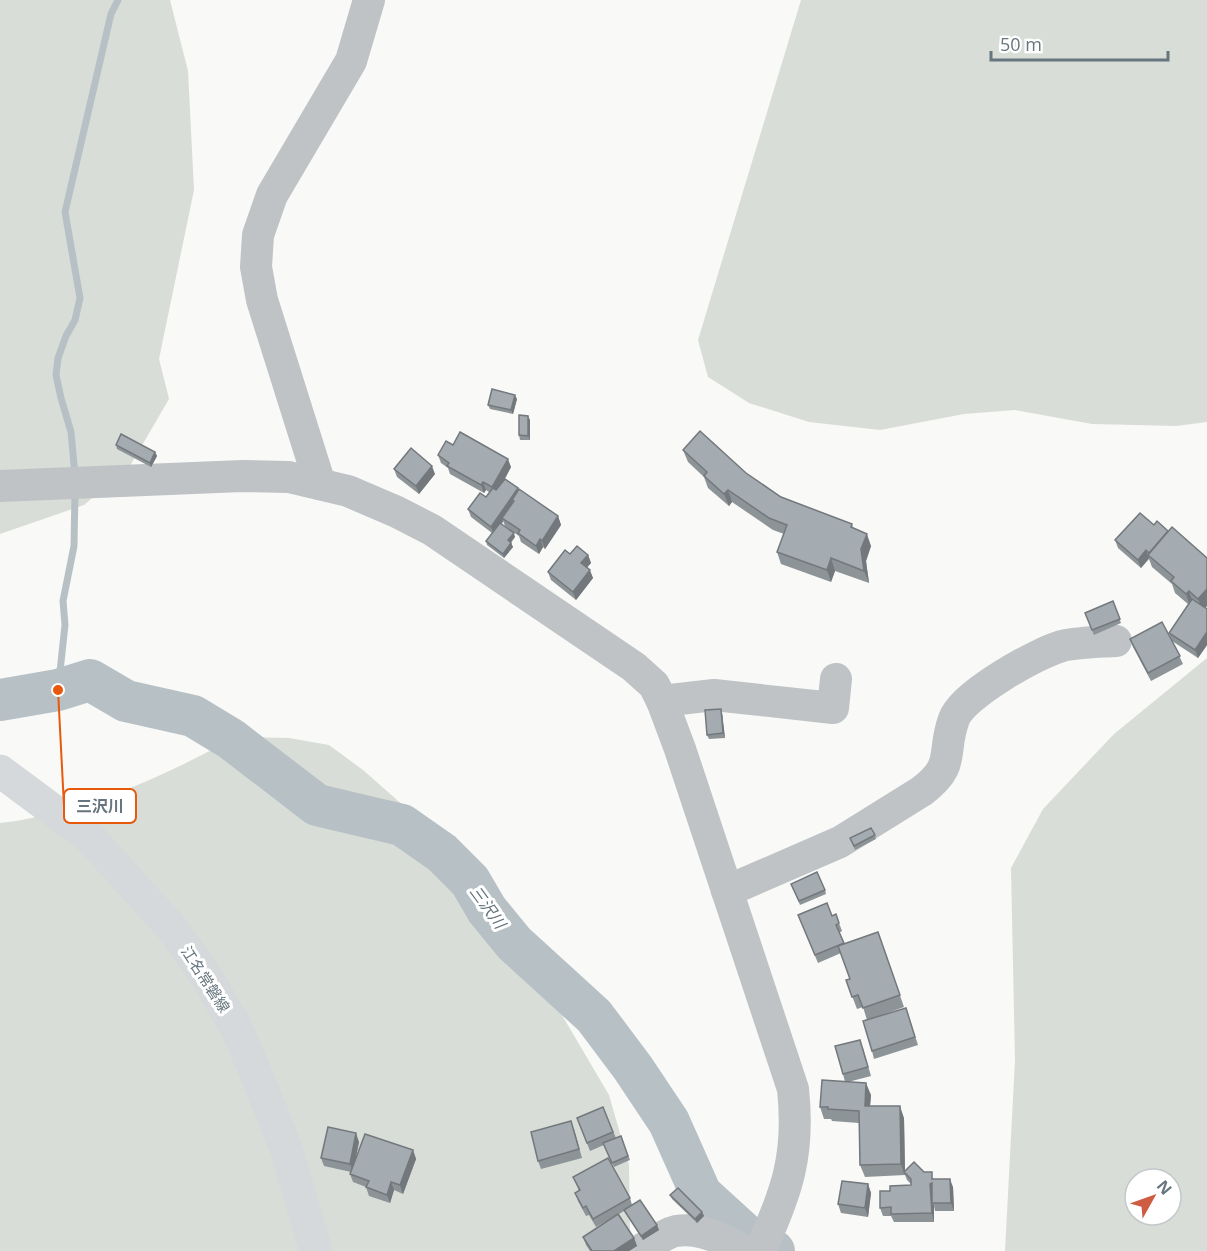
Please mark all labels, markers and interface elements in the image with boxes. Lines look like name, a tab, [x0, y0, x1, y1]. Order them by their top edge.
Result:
scale bar	[991, 24, 1168, 62]
text: 50 m	[1000, 32, 1042, 56]
callout: 三沢川	[64, 789, 136, 823]
text: 三沢川	[76, 795, 124, 817]
water label: 三沢川	[465, 881, 512, 934]
street label: 江名常磐線	[177, 942, 235, 1016]
north arrow	[1123, 1167, 1183, 1227]
text: N	[1152, 1175, 1177, 1199]

